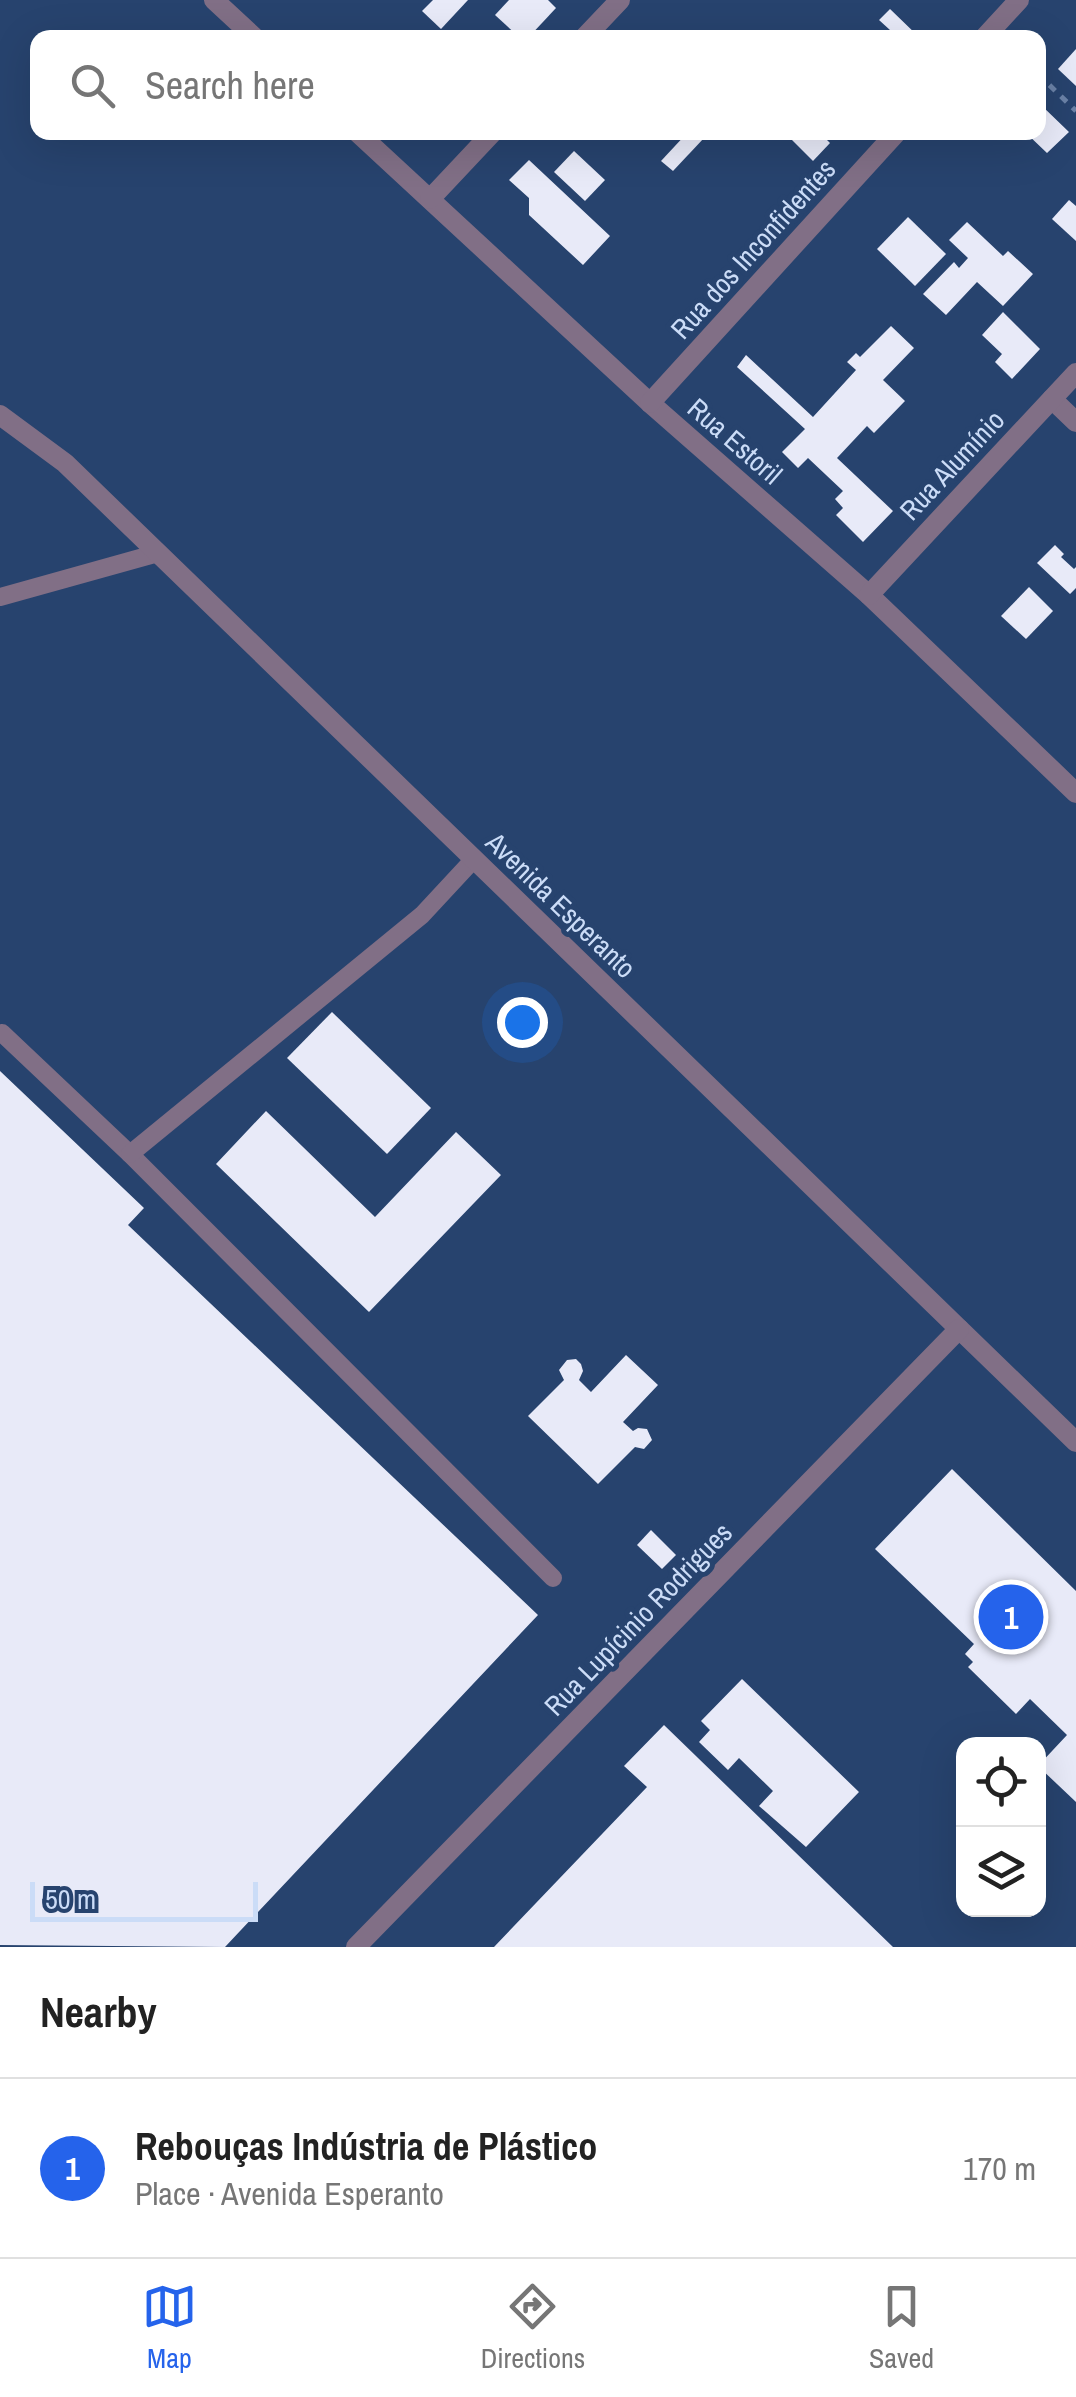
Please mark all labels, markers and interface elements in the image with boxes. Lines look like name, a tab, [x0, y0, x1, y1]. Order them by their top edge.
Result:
search box	[30, 30, 1046, 140]
icon: search	[65, 58, 120, 113]
text: Search here	[145, 60, 315, 111]
street label: Rua dos Inconfidentes	[662, 151, 844, 347]
street label: Rua Estoril	[680, 389, 790, 493]
street label: Rua Alumínio	[891, 402, 1013, 528]
street label: Avenida Esperanto	[477, 823, 644, 986]
your location	[497, 997, 548, 1048]
street label: Rua Lupícinio Rodrigues	[536, 1514, 740, 1724]
pin: 1	[978, 1580, 1044, 1654]
map controls	[956, 1737, 1046, 1917]
button: locate	[956, 1737, 1046, 1827]
button: layers	[956, 1827, 1046, 1917]
scale bar	[30, 1877, 258, 1922]
text: 50 m	[45, 1880, 96, 1918]
text: Nearby	[40, 1984, 157, 2040]
text: Rebouças Indústria de Plástico	[135, 2121, 597, 2172]
text: 1	[65, 2147, 80, 2190]
text: 170 m	[963, 2147, 1036, 2190]
text: Place · Avenida Esperanto	[135, 2172, 444, 2215]
tab: Map	[142, 2279, 197, 2377]
tab: Directions	[481, 2279, 585, 2377]
tab: Saved	[869, 2279, 934, 2377]

